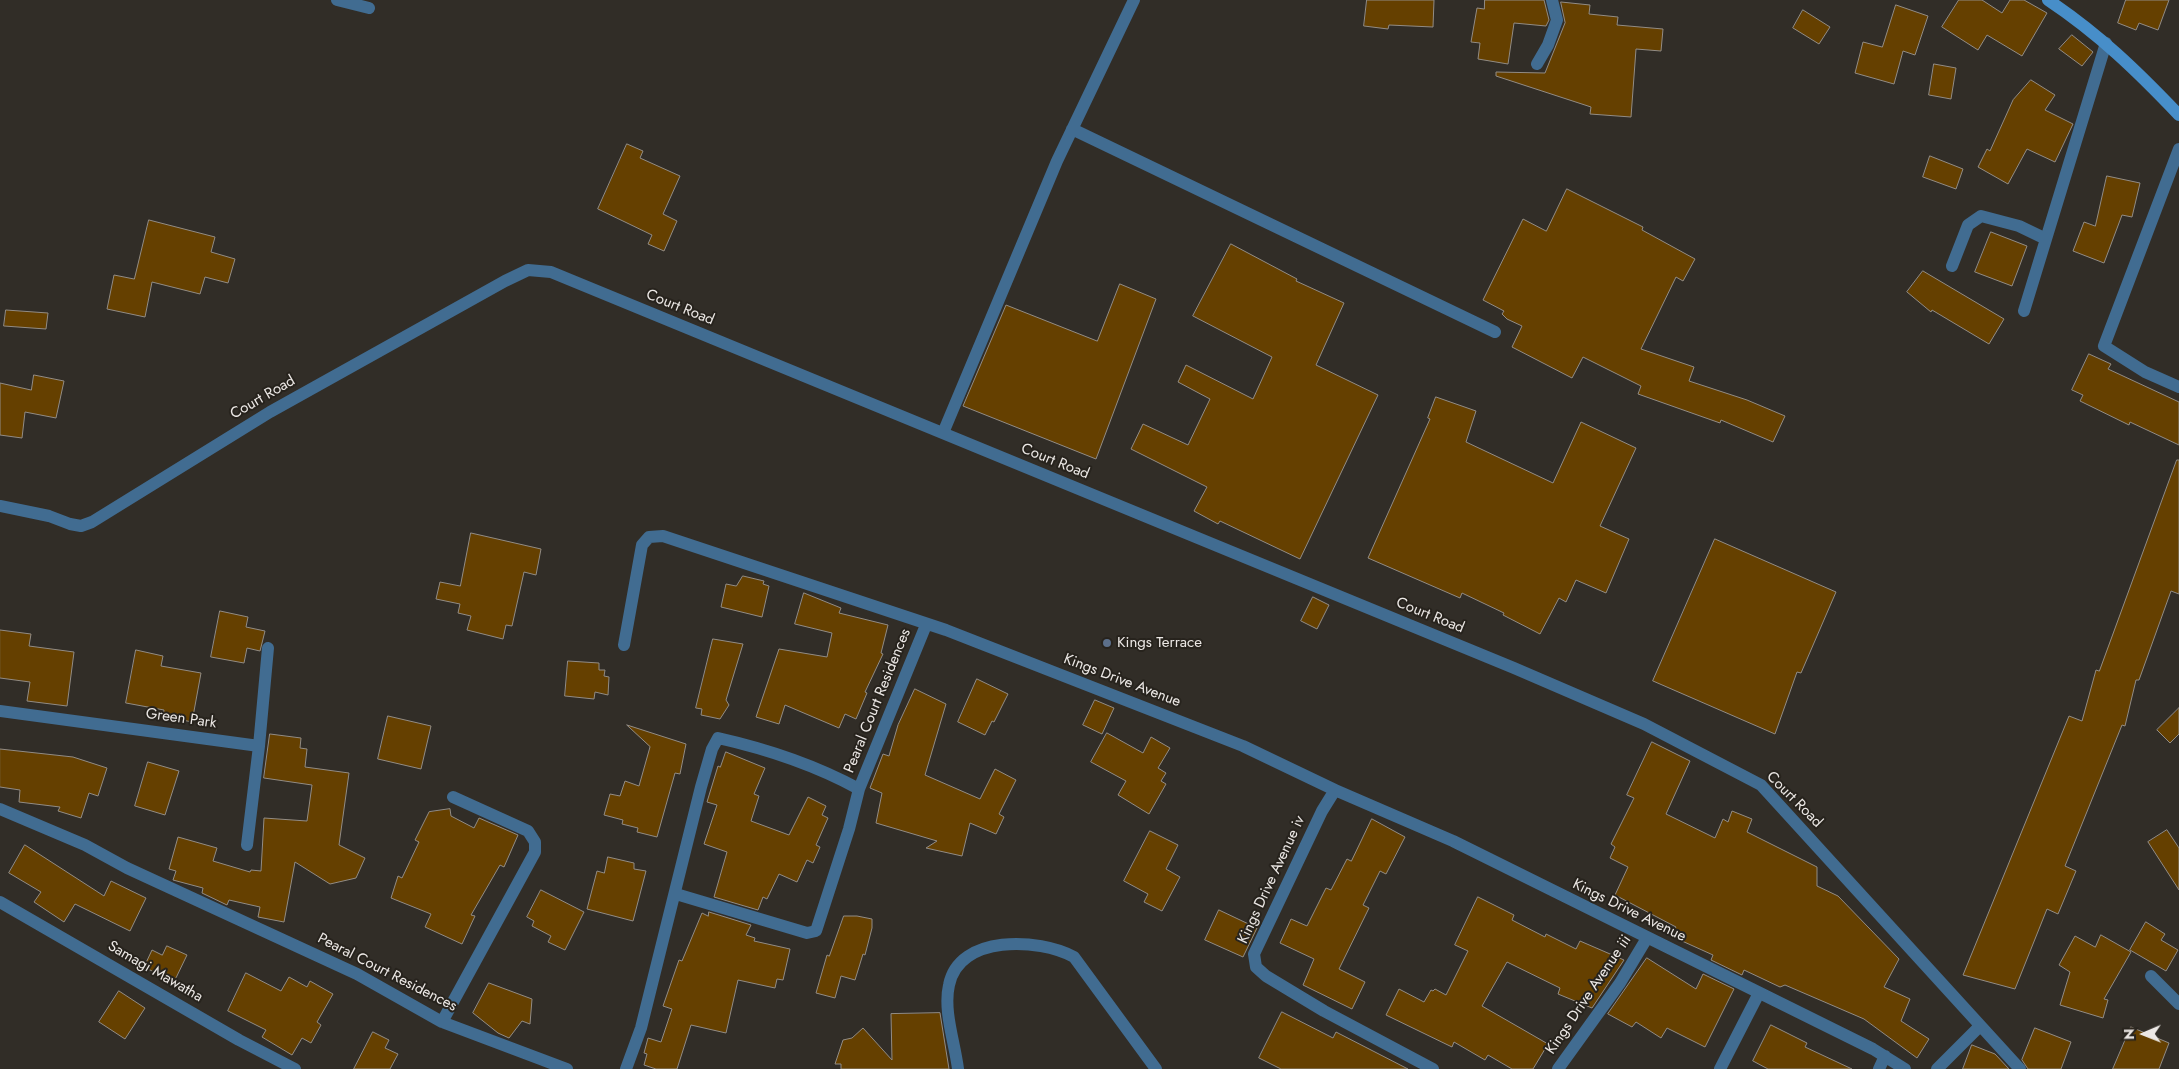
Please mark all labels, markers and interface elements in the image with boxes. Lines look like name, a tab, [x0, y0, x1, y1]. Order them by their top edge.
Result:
street label: Court Road	[643, 286, 717, 330]
street label: Court Road	[227, 372, 299, 424]
street label: Court Road	[1018, 440, 1092, 484]
street label: Court Road	[1393, 594, 1467, 638]
street label: Pearal Court Residences	[841, 626, 915, 776]
place label: Kings Terrace	[1117, 634, 1202, 652]
marker: Kings Terrace	[1101, 637, 1113, 649]
street label: Kings Drive Avenue	[1061, 650, 1183, 712]
street label: Green Park	[145, 705, 217, 733]
street label: Court Road	[1762, 768, 1826, 832]
street label: Kings Drive Avenue iv	[1234, 813, 1310, 947]
street label: Kings Drive Avenue	[1569, 876, 1689, 946]
street label: Pearal Court Residences	[314, 930, 460, 1016]
street label: Kings Drive Avenue iii	[1542, 932, 1636, 1058]
street label: Samagi Mawatha	[104, 938, 206, 1006]
north arrow	[2119, 1009, 2169, 1059]
text: N	[2119, 1029, 2139, 1040]

